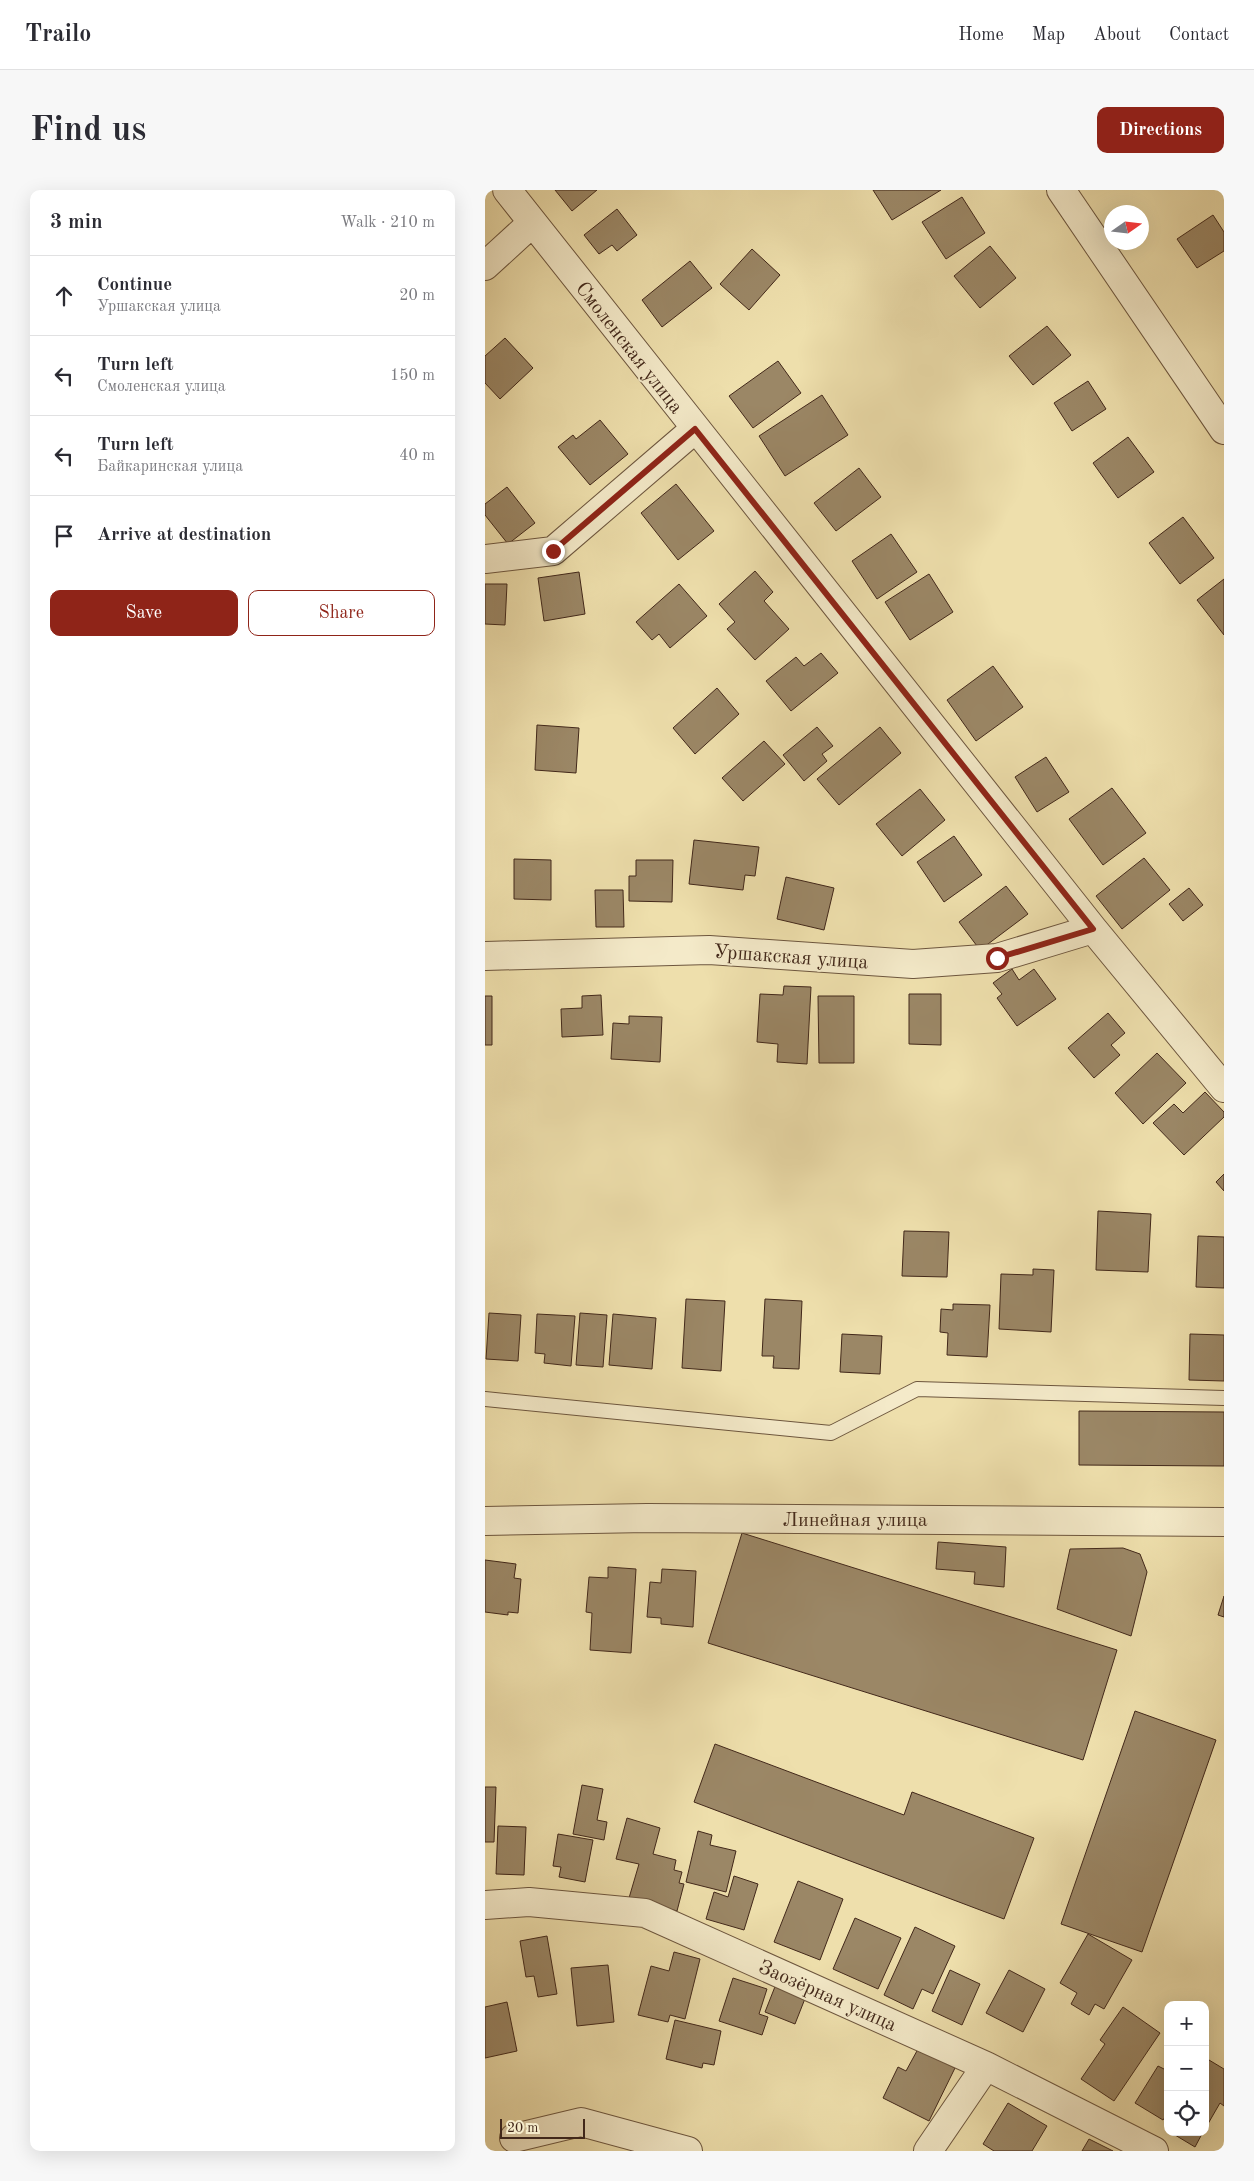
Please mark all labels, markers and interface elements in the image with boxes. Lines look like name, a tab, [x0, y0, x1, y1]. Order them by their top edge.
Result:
text: Trailo	[25, 23, 91, 47]
text: Home	[958, 26, 1004, 44]
text: Map	[1032, 26, 1065, 44]
text: About	[1093, 26, 1141, 44]
text: Contact	[1169, 26, 1229, 44]
button: Directions	[1097, 107, 1224, 153]
text: Find us	[30, 113, 146, 148]
north arrow	[1104, 205, 1149, 250]
text: 3 min	[50, 212, 103, 233]
text: Walk · 210 m	[340, 215, 435, 231]
text: Continue	[97, 276, 172, 295]
street label: Смоленская улица	[571, 279, 686, 418]
icon: ahead	[50, 282, 78, 310]
text: 20 m	[399, 288, 435, 304]
text: Уршакская улица	[97, 299, 221, 315]
text: Turn left	[97, 356, 174, 375]
icon: left	[50, 362, 78, 390]
text: 150 m	[390, 368, 435, 384]
text: Смоленская улица	[97, 379, 226, 395]
text: Turn left	[97, 436, 174, 455]
icon: left	[50, 442, 78, 470]
text: 40 m	[399, 448, 435, 464]
text: Байкаринская улица	[97, 459, 243, 475]
icon: arrive	[50, 522, 78, 550]
text: Arrive at destination	[97, 526, 271, 545]
route end	[542, 540, 565, 563]
button: Save	[50, 590, 238, 636]
button: Share	[248, 590, 435, 636]
street label: Уршакская улица	[713, 943, 869, 973]
route start	[986, 947, 1009, 970]
street label: Линейная улица	[782, 1511, 928, 1531]
street label: Заозёрная улица	[755, 1957, 899, 2036]
map controls	[1164, 2001, 1209, 2136]
button: +	[1164, 2001, 1209, 2046]
button: −	[1164, 2046, 1209, 2091]
button: locate	[1164, 2091, 1209, 2136]
scale bar	[500, 2116, 585, 2139]
text: 20 m	[507, 2121, 538, 2135]

